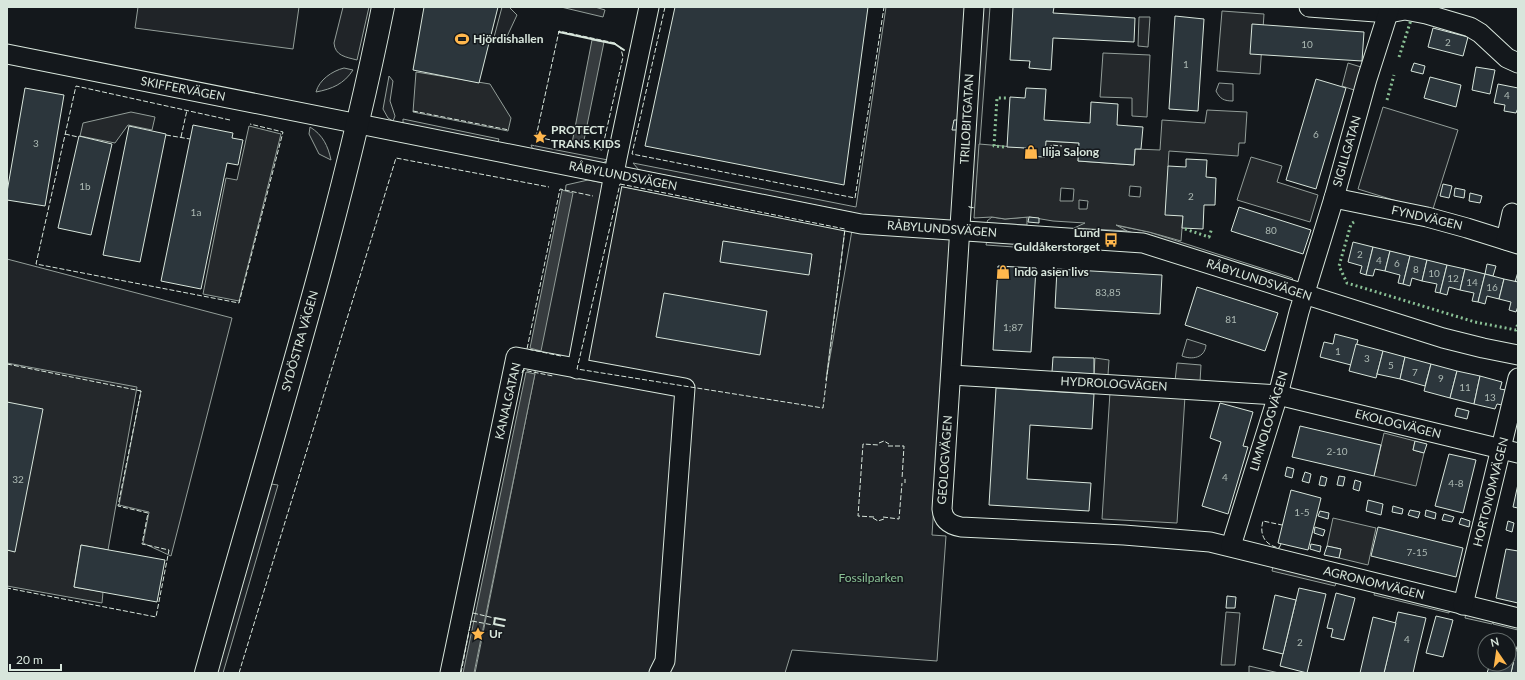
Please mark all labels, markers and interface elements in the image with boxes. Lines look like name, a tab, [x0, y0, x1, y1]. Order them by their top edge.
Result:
sports icon: Hjördishallen	[454, 31, 470, 47]
place label: Hjördishallen	[473, 31, 544, 46]
house number: 2	[1445, 36, 1451, 48]
house number: 10	[1301, 38, 1313, 50]
house number: 1	[1183, 58, 1189, 70]
street label: SKIFFERVÄGEN	[140, 73, 227, 104]
street label: TRILOBITGATAN	[957, 73, 976, 165]
house number: 4	[1504, 89, 1510, 101]
street label: SIGILLGATAN	[1329, 113, 1364, 188]
place label: PROTECT TRANS KIDS	[551, 122, 621, 151]
house number: 6	[1313, 128, 1319, 140]
place icon: PROTECT TRANS KIDS	[532, 129, 548, 145]
house number: 3	[33, 137, 39, 149]
shop icon: Ilija Salong	[1023, 144, 1039, 160]
place label: Ilija Salong	[1042, 144, 1100, 159]
street label: RÅBYLUNDSVÄGEN	[568, 158, 679, 193]
house number: 1b	[79, 180, 91, 192]
house number: 2	[1188, 190, 1194, 202]
street label: FYNDVÄGEN	[1390, 202, 1464, 233]
house number: 1a	[191, 206, 201, 218]
street label: RÅBYLUNDSVÄGEN	[887, 217, 998, 240]
house number: 80	[1265, 224, 1277, 236]
place label: Lund Guldåkerstorget	[1014, 225, 1101, 254]
bus stop icon: Lund Guldåkerstorget	[1103, 232, 1119, 248]
house number: 2	[1357, 248, 1363, 260]
house number: 4	[1376, 254, 1382, 266]
street label: RÅBYLUNDSVÄGEN	[1204, 255, 1314, 304]
house number: 6	[1394, 257, 1400, 269]
house number: 8	[1413, 263, 1419, 275]
shop icon: Indo asien livs	[995, 264, 1011, 280]
place label: Indo asien livs	[1014, 264, 1089, 279]
house number: 10	[1428, 267, 1440, 279]
house number: 12	[1447, 272, 1459, 284]
house number: 14	[1466, 276, 1478, 288]
house number: 16	[1486, 281, 1498, 293]
house number: 83,85	[1095, 286, 1121, 298]
street label: SYDÖSTRA VÄGEN	[278, 289, 321, 393]
house number: 81	[1225, 313, 1237, 325]
house number: 1;87	[1003, 321, 1023, 333]
house number: 1	[1335, 345, 1341, 357]
house number: 3	[1364, 352, 1370, 364]
house number: 5	[1388, 359, 1394, 371]
street label: KANALGATAN	[491, 361, 524, 441]
house number: 7	[1412, 366, 1418, 378]
street label: LIMNOLOGVÄGEN	[1246, 369, 1291, 473]
house number: 9	[1438, 372, 1444, 384]
street label: HYDROLOGVÄGEN	[1060, 373, 1168, 394]
house number: 11	[1459, 381, 1471, 393]
house number: 13	[1484, 391, 1496, 403]
street label: EKOLOGVÄGEN	[1354, 406, 1443, 441]
street label: GEOLOGVÄGEN	[934, 415, 955, 505]
street label: HORTONOMVÄGEN	[1470, 436, 1511, 548]
house number: 2-10	[1326, 445, 1348, 457]
house number: 4	[1222, 471, 1228, 483]
house number: 32	[12, 473, 24, 485]
house number: 4-8	[1448, 477, 1464, 489]
house number: 1-5	[1294, 506, 1310, 518]
house number: 7-15	[1406, 546, 1428, 558]
street label: AGRONOMVÄGEN	[1322, 563, 1426, 602]
park label: Fossilparken	[838, 570, 904, 585]
place icon: Ur	[470, 626, 486, 642]
place label: Ur	[489, 626, 503, 641]
north arrow	[1477, 632, 1517, 672]
house number: 4	[1404, 633, 1410, 645]
text: N	[1489, 634, 1500, 649]
house number: 2	[1297, 636, 1303, 648]
scale bar	[10, 646, 61, 672]
text: 20 m	[16, 652, 43, 667]

